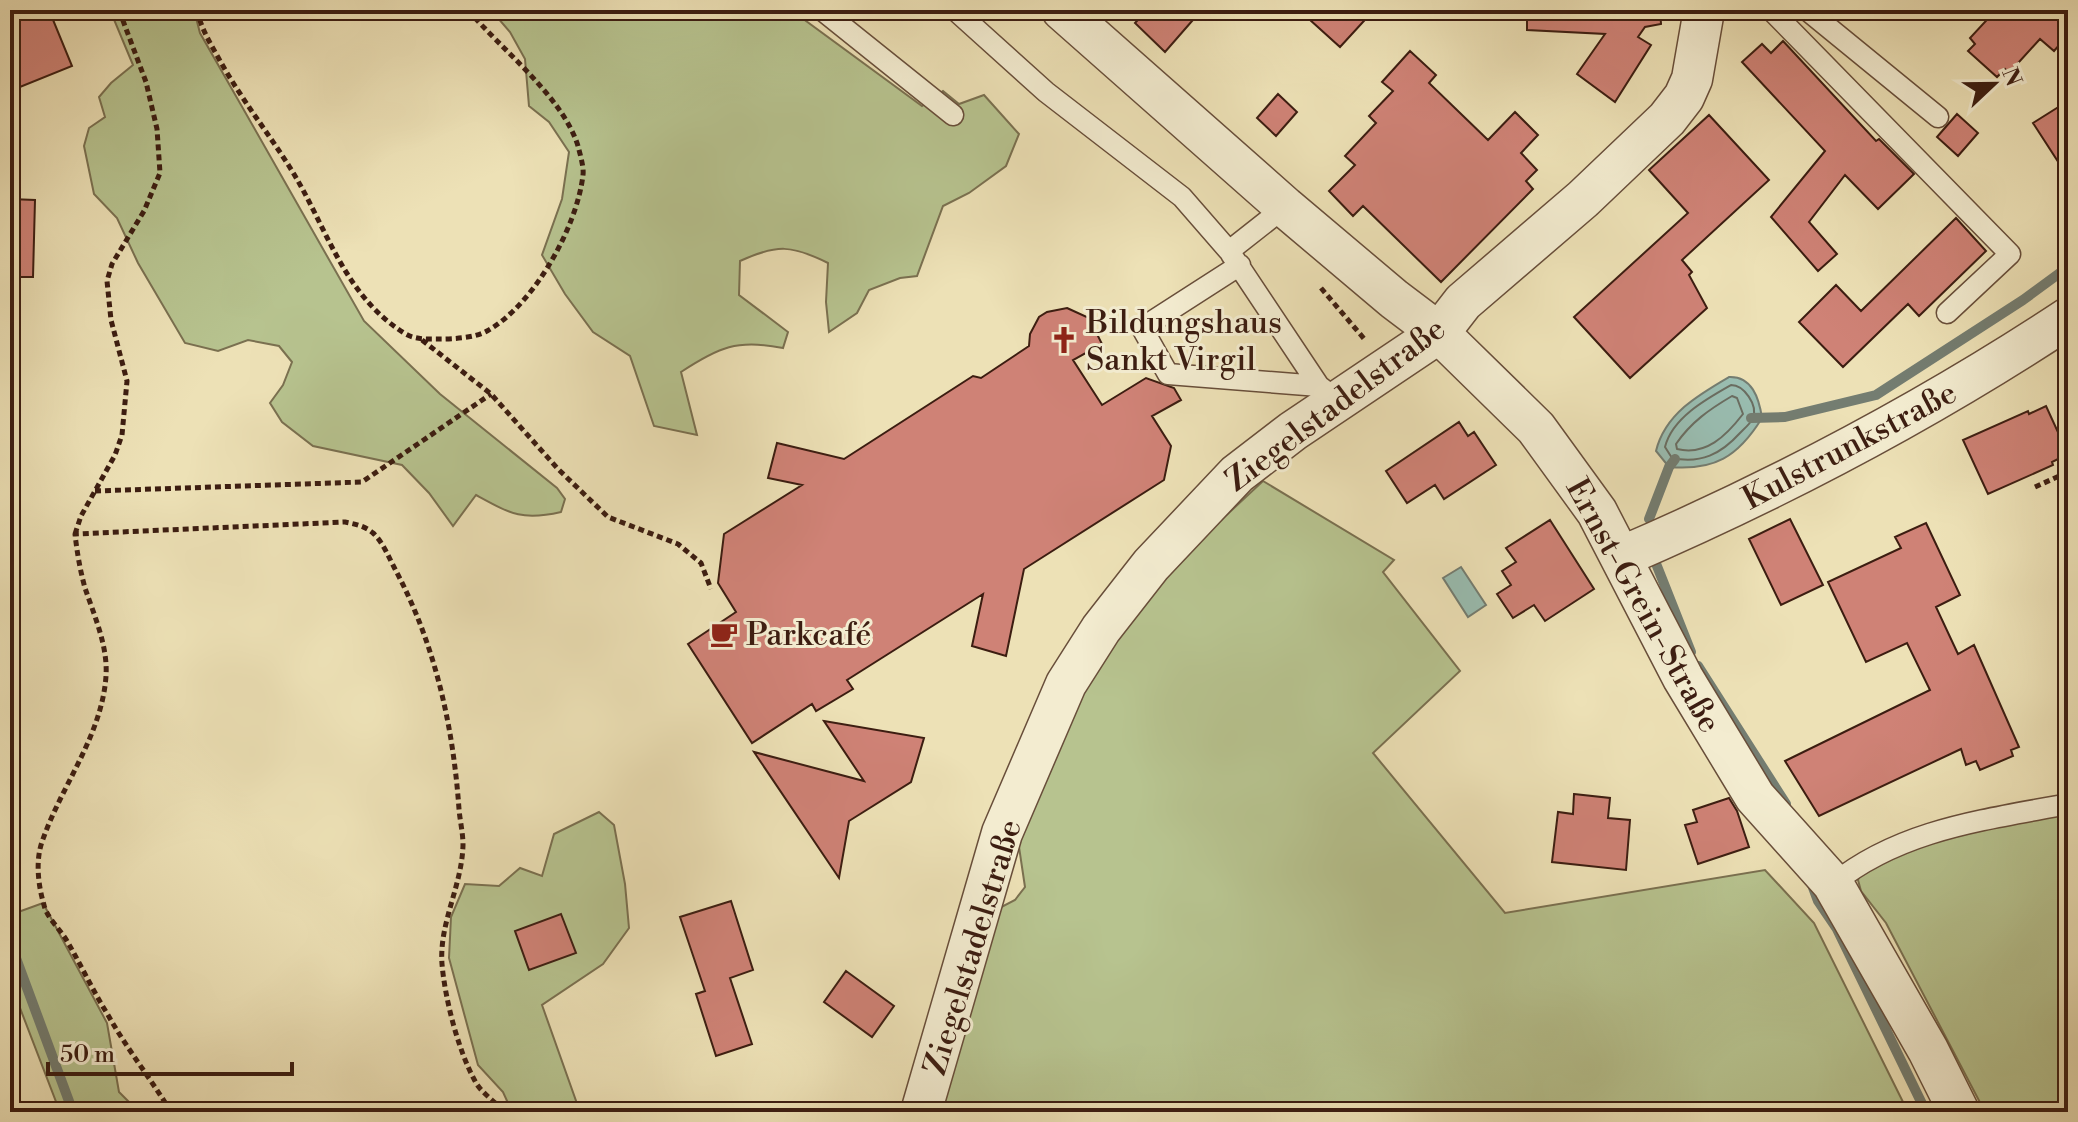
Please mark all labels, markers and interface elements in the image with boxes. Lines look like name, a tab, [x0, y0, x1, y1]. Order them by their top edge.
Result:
north arrow	[1954, 44, 2034, 124]
text: N	[1995, 64, 2027, 91]
place label: Bildungshaus Sankt Virgil	[1085, 303, 1282, 380]
street label: Ziegelstadelstraße	[1218, 309, 1453, 501]
church icon: Bildungshaus Sankt Virgil	[1049, 325, 1079, 355]
street label: Kulstrunkstraße	[1736, 373, 1963, 519]
street label: Ernst-Grein-Straße	[1557, 471, 1730, 740]
place label: Parkcafé	[746, 615, 872, 655]
cafe icon: Parkcafé	[709, 619, 739, 649]
street label: Ziegelstadelstraße	[915, 815, 1031, 1080]
scale bar	[48, 1026, 292, 1076]
text: 50 m	[60, 1040, 115, 1070]

